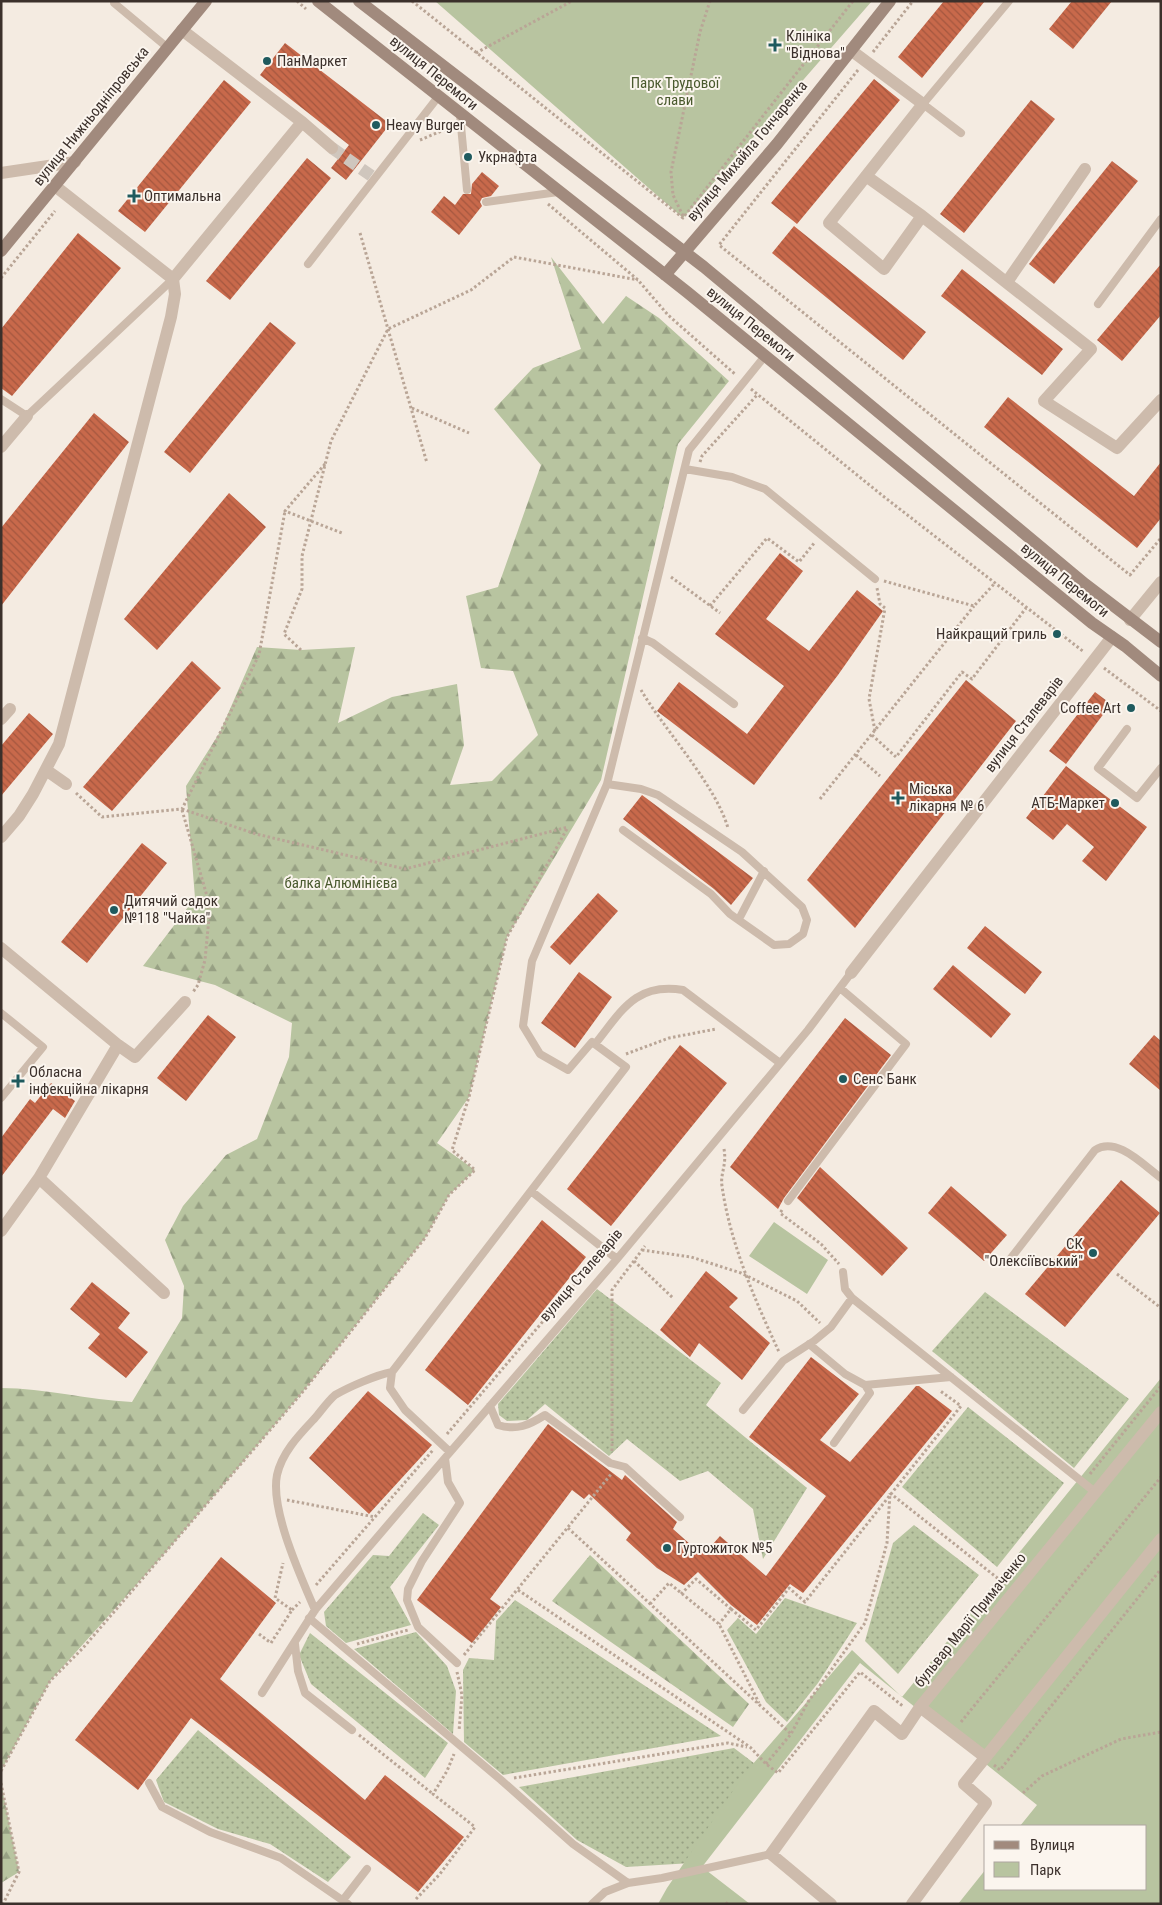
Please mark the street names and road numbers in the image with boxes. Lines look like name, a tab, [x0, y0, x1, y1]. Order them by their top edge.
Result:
street label: вулиця Перемоги	[386, 32, 482, 114]
street label: вулиця Нижньодніпровська	[29, 43, 153, 189]
street label: вулиця Михайла Гончаренка	[683, 77, 811, 225]
street label: вулиця Перемоги	[703, 283, 799, 365]
street label: вулиця Перемоги	[1017, 539, 1113, 621]
street label: вулиця Сталеварів	[981, 672, 1067, 776]
street label: вулиця Сталеварів	[536, 1225, 626, 1325]
street label: бульвар Марії Примаченко	[910, 1549, 1030, 1691]

